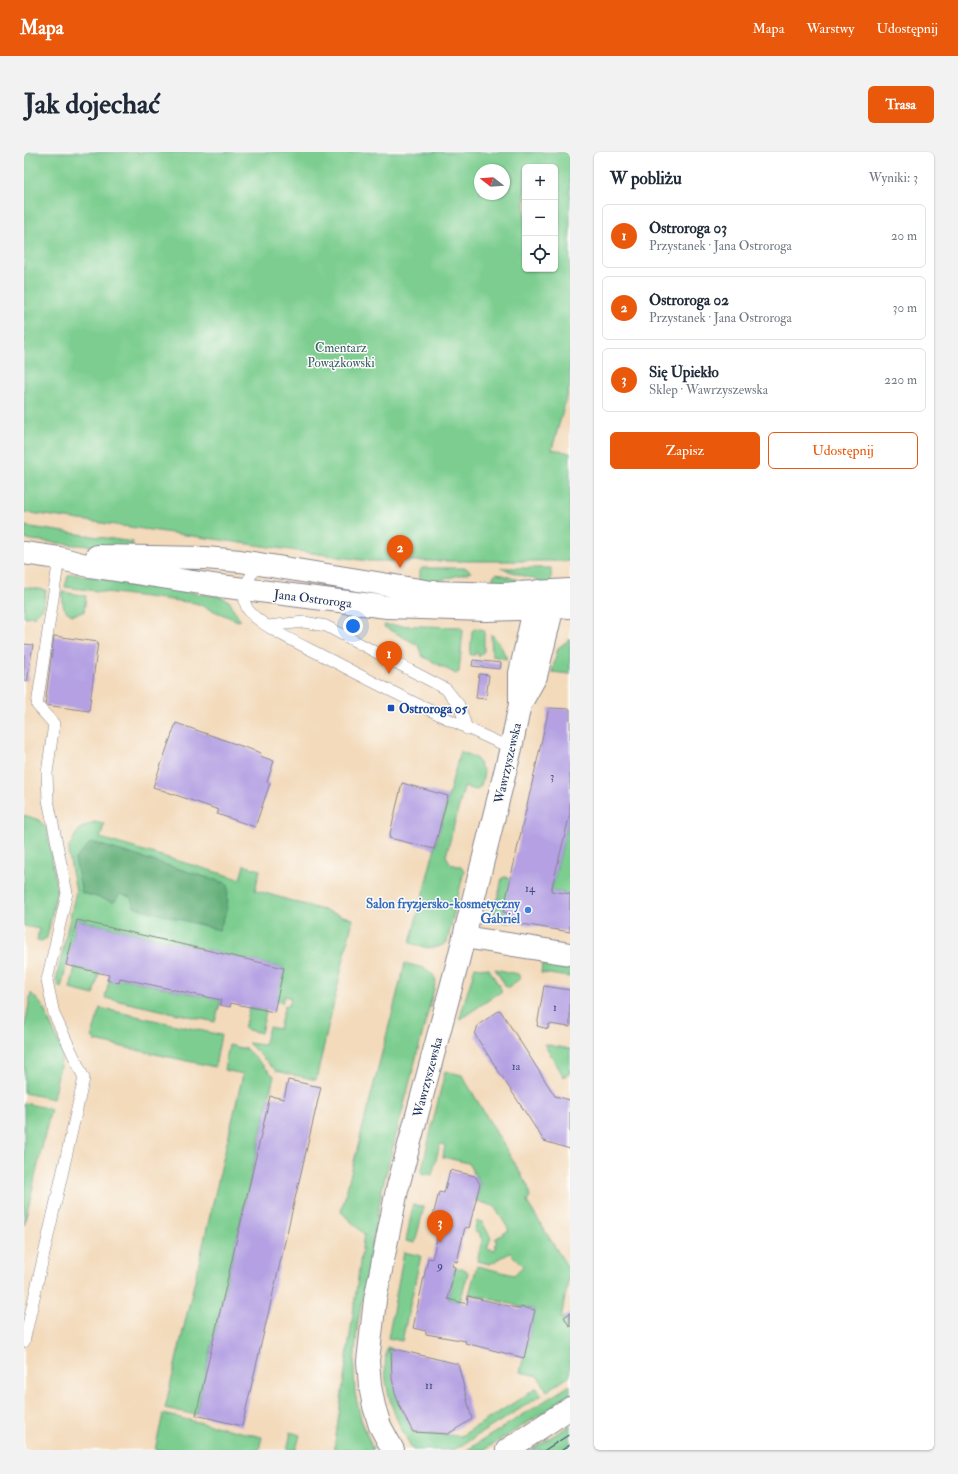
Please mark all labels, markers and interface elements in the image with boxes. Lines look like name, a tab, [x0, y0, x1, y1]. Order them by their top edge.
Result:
text: Mapa	[20, 16, 64, 40]
text: Mapa	[752, 20, 784, 37]
text: Warstwy	[806, 20, 855, 37]
text: Udostępnij	[877, 20, 938, 37]
button: Trasa	[868, 86, 934, 123]
text: Jak dojechać	[24, 87, 160, 122]
north arrow	[474, 164, 510, 200]
map controls	[522, 164, 558, 272]
button: +	[522, 164, 558, 200]
text: W pobliżu	[610, 168, 682, 189]
text: Wyniki: 3	[869, 170, 918, 186]
button: −	[522, 200, 558, 236]
text: Ostroroga 03	[649, 219, 727, 238]
text: 1	[622, 228, 626, 244]
text: 20 m	[891, 228, 917, 244]
button: locate	[522, 236, 558, 272]
text: Przystanek · Jana Ostroroga	[649, 238, 792, 254]
text: Ostroroga 02	[649, 291, 729, 310]
text: 2	[621, 300, 627, 316]
text: 30 m	[893, 300, 917, 316]
text: Przystanek · Jana Ostroroga	[649, 310, 792, 326]
park label: Cmentarz Powązkowski	[307, 340, 375, 371]
text: Się Upiekło	[649, 363, 719, 382]
text: 3	[622, 372, 627, 388]
text: 220 m	[884, 372, 917, 388]
text: Sklep · Wawrzyszewska	[649, 382, 768, 398]
button: Zapisz	[610, 432, 760, 469]
button: Udostępnij	[768, 432, 918, 469]
pin: 2	[387, 535, 413, 568]
street label: Jana Ostroroga	[272, 586, 353, 612]
your location	[343, 616, 363, 636]
pin: 1	[376, 641, 402, 674]
place label: Ostroroga 05	[399, 701, 468, 718]
marker: Ostroroga 05	[386, 703, 396, 713]
street label: Wawrzyszewska	[491, 721, 526, 806]
house number: 3	[550, 770, 554, 783]
house number: 14	[525, 882, 536, 895]
place label: Salon fryzjersko-kosmetyczny Gabriel	[366, 896, 521, 927]
marker: Salon fryzjersko-kosmetyczny Gabriel	[523, 905, 533, 915]
house number: 1	[553, 1001, 557, 1014]
street label: Wawrzyszewska	[409, 1035, 447, 1120]
house number: 1a	[512, 1060, 521, 1073]
pin: 3	[427, 1210, 453, 1243]
house number: 9	[436, 1259, 443, 1272]
house number: 11	[425, 1379, 433, 1392]

